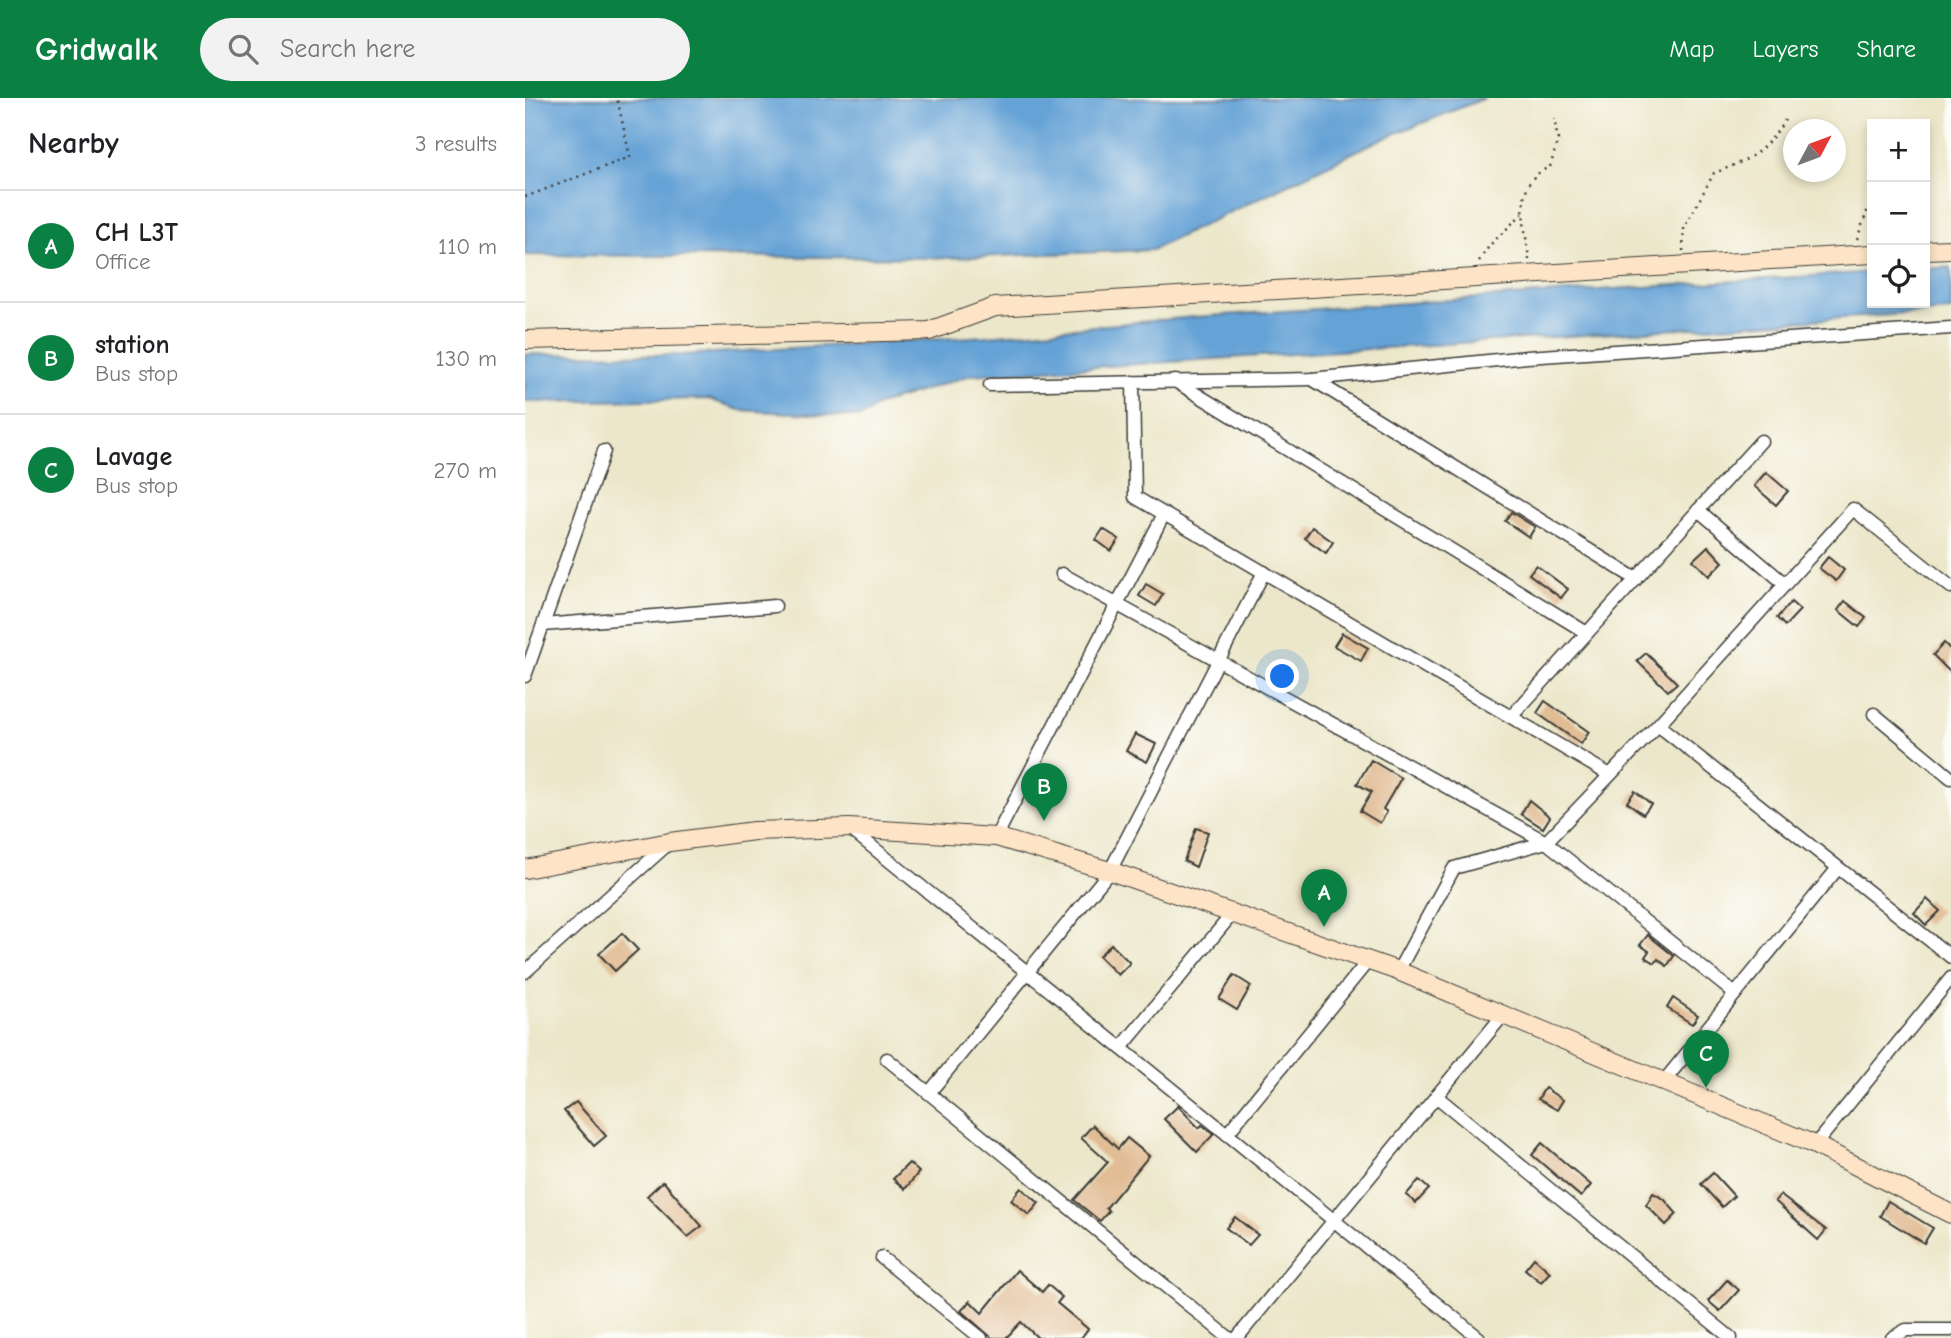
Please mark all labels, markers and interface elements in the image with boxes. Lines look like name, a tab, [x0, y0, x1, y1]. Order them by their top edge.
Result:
search box	[200, 18, 690, 81]
text: Gridwalk	[35, 30, 158, 68]
icon: search	[224, 30, 262, 68]
text: Search here	[280, 34, 415, 64]
text: Map	[1669, 35, 1715, 63]
text: Layers	[1753, 35, 1818, 63]
text: Share	[1856, 35, 1916, 63]
north arrow	[1783, 119, 1846, 182]
map controls	[1867, 119, 1930, 308]
button: +	[1867, 119, 1930, 182]
text: Nearby	[28, 126, 119, 161]
text: 3 results	[415, 130, 497, 157]
button: −	[1867, 182, 1930, 245]
text: CH L3T	[95, 218, 178, 248]
text: A	[45, 233, 57, 260]
text: 110 m	[438, 233, 497, 260]
button: locate	[1867, 245, 1930, 308]
text: Office	[95, 248, 150, 275]
text: station	[95, 330, 170, 360]
text: B	[44, 345, 58, 372]
text: 130 m	[436, 345, 497, 372]
text: Bus stop	[95, 360, 178, 387]
text: Lavage	[95, 442, 172, 472]
text: C	[44, 457, 58, 484]
text: 270 m	[433, 457, 497, 484]
text: Bus stop	[95, 472, 178, 499]
your location	[1265, 659, 1299, 693]
pin: B	[1021, 763, 1067, 821]
pin: A	[1301, 869, 1347, 927]
pin: C	[1683, 1030, 1729, 1088]

